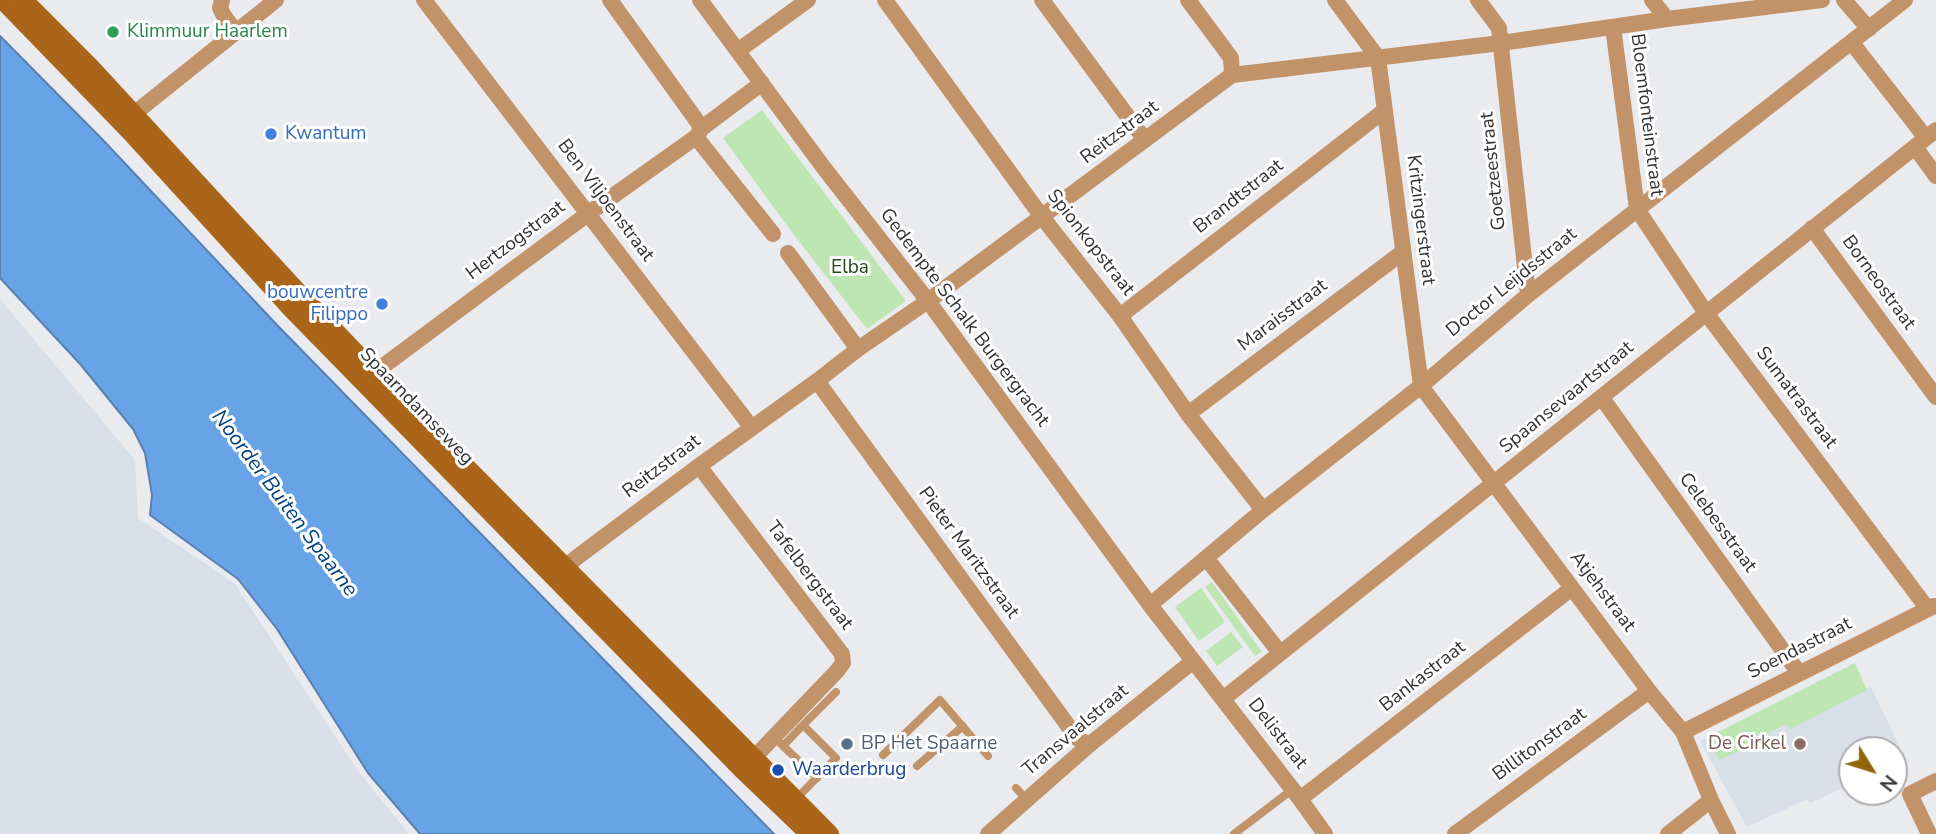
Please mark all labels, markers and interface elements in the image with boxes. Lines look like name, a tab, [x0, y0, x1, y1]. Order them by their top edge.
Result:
place label: Klimmuur Haarlem	[127, 21, 288, 43]
marker: Klimmuur Haarlem	[105, 24, 121, 40]
street label: Bloemfonteinstraat	[1625, 32, 1667, 198]
street label: Reitzstraat	[1077, 96, 1163, 170]
street label: Goetzeestraat	[1476, 111, 1512, 231]
place label: Kwantum	[285, 123, 367, 145]
marker: Kwantum	[263, 126, 279, 142]
street label: Ben Viljoenstraat	[552, 135, 658, 267]
street label: Kritzingerstraat	[1401, 154, 1439, 286]
street label: Brandtstraat	[1190, 155, 1288, 239]
street label: Spionkopstraat	[1041, 185, 1139, 301]
street label: Hertzogstraat	[462, 196, 570, 286]
street label: Gedempte Schalk Burgergracht	[874, 204, 1054, 432]
street label: Doctor Leijdsstraat	[1442, 224, 1582, 342]
street label: Borneostraat	[1836, 231, 1920, 335]
park label: Elba	[831, 257, 869, 279]
street label: Maraisstraat	[1234, 275, 1332, 357]
place label: bouwcentre Filippo	[267, 282, 368, 326]
marker: bouwcentre Filippo	[374, 296, 390, 312]
street label: Spaansevaartstraat	[1495, 337, 1639, 459]
street label: Sumatrastraat	[1750, 343, 1842, 453]
street label: Spaarndamseweg	[354, 344, 478, 470]
water label: Noorder Buiten Spaarne	[206, 406, 362, 602]
street label: Reitzstraat	[619, 430, 705, 504]
street label: Celebesstraat	[1673, 469, 1761, 577]
street label: Pieter Maritzstraat	[913, 483, 1023, 623]
street label: Tafelbergstraat	[761, 517, 857, 635]
street label: Atjehstraat	[1564, 547, 1640, 637]
street label: Soendastraat	[1744, 613, 1856, 685]
street label: Bankastraat	[1376, 637, 1470, 717]
street label: Transvaalstraat	[1019, 680, 1133, 782]
street label: Delistraat	[1242, 694, 1312, 774]
street label: Billitonstraat	[1489, 703, 1591, 787]
place label: BP Het Spaarne	[861, 733, 997, 755]
place label: De Cirkel	[1708, 733, 1786, 755]
marker: BP Het Spaarne	[839, 736, 855, 752]
marker: De Cirkel	[1792, 736, 1808, 752]
north arrow	[1838, 736, 1908, 806]
place label: Waarderbrug	[792, 759, 906, 781]
marker: Waarderbrug	[770, 762, 786, 778]
text: N	[1873, 769, 1903, 796]

